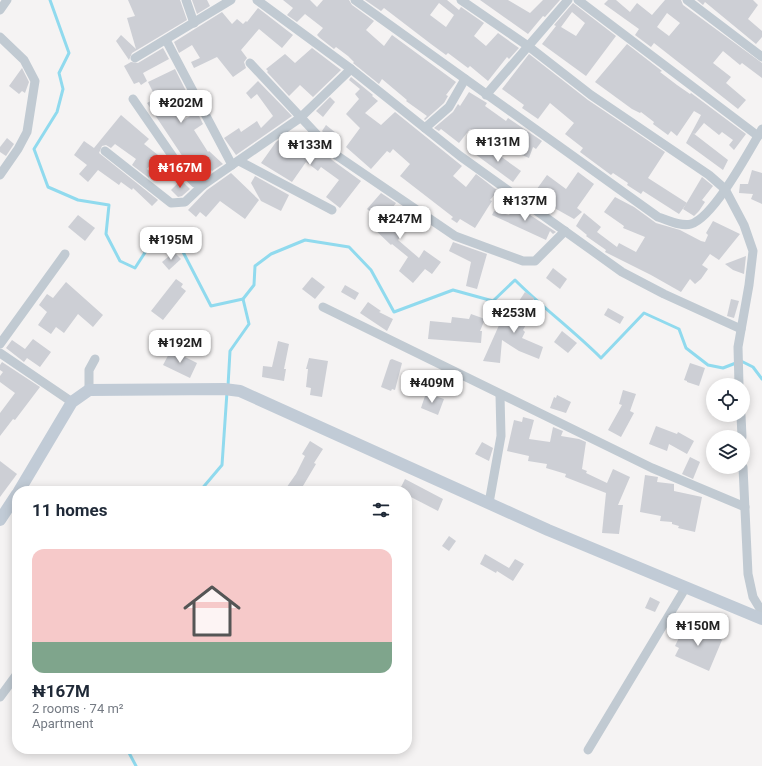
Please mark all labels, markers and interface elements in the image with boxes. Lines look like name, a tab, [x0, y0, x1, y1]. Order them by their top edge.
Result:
pin: ₦202M	[153, 90, 209, 124]
text: ₦202M	[159, 95, 203, 110]
pin: ₦131M	[470, 129, 526, 163]
pin: ₦133M	[282, 132, 338, 166]
text: ₦131M	[476, 134, 520, 149]
text: ₦133M	[288, 137, 332, 152]
pin: ₦167M	[152, 155, 208, 189]
text: ₦167M	[158, 160, 202, 175]
pin: ₦137M	[497, 188, 553, 222]
text: ₦137M	[503, 193, 547, 208]
pin: ₦247M	[372, 206, 428, 240]
text: ₦247M	[378, 211, 422, 226]
pin: ₦195M	[143, 227, 199, 261]
text: ₦195M	[149, 232, 193, 247]
pin: ₦253M	[486, 300, 542, 334]
text: ₦253M	[492, 305, 536, 320]
pin: ₦192M	[152, 330, 208, 364]
text: ₦192M	[158, 335, 202, 350]
pin: ₦409M	[404, 370, 460, 404]
text: ₦409M	[410, 375, 454, 390]
map controls	[706, 378, 750, 474]
button: locate	[706, 378, 750, 422]
button: layers	[706, 430, 750, 474]
icon: filters	[370, 499, 392, 521]
text: 11 homes	[32, 500, 108, 520]
icon: home	[176, 575, 248, 647]
pin: ₦150M	[670, 613, 726, 647]
text: ₦150M	[676, 618, 720, 633]
text: ₦167M	[32, 681, 90, 701]
text: 2 rooms · 74 m²	[32, 701, 124, 716]
text: Apartment	[32, 716, 94, 731]

